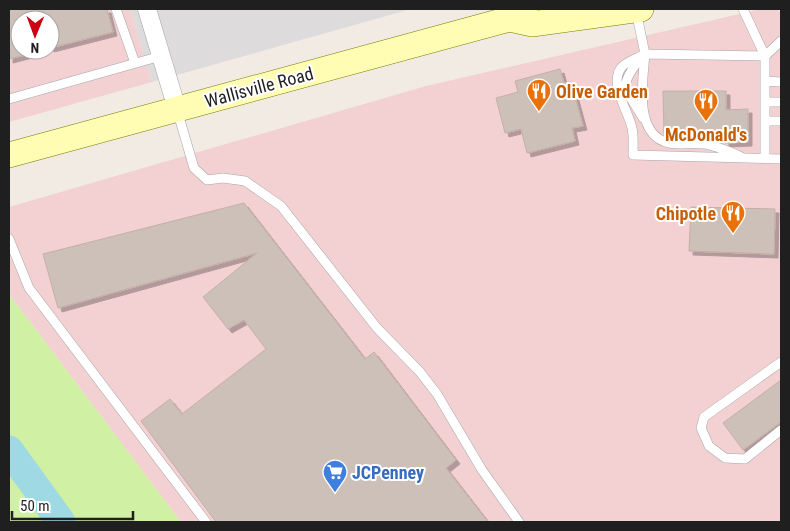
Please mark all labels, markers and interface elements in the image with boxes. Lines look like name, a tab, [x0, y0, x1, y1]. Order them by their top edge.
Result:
north arrow	[10, 10, 60, 60]
text: N	[30, 40, 39, 56]
street label: Wallisville Road	[202, 62, 316, 112]
restaurant icon: Olive Garden	[526, 78, 552, 112]
place label: Olive Garden	[556, 81, 648, 102]
restaurant icon: McDonald's	[693, 88, 719, 122]
place label: McDonald's	[665, 124, 747, 145]
restaurant icon: Chipotle	[720, 200, 746, 234]
place label: Chipotle	[656, 203, 716, 224]
supermarket icon: JCPenney	[322, 459, 348, 493]
place label: JCPenney	[352, 462, 424, 483]
scale bar	[12, 488, 134, 520]
text: 50 m	[20, 497, 50, 515]

